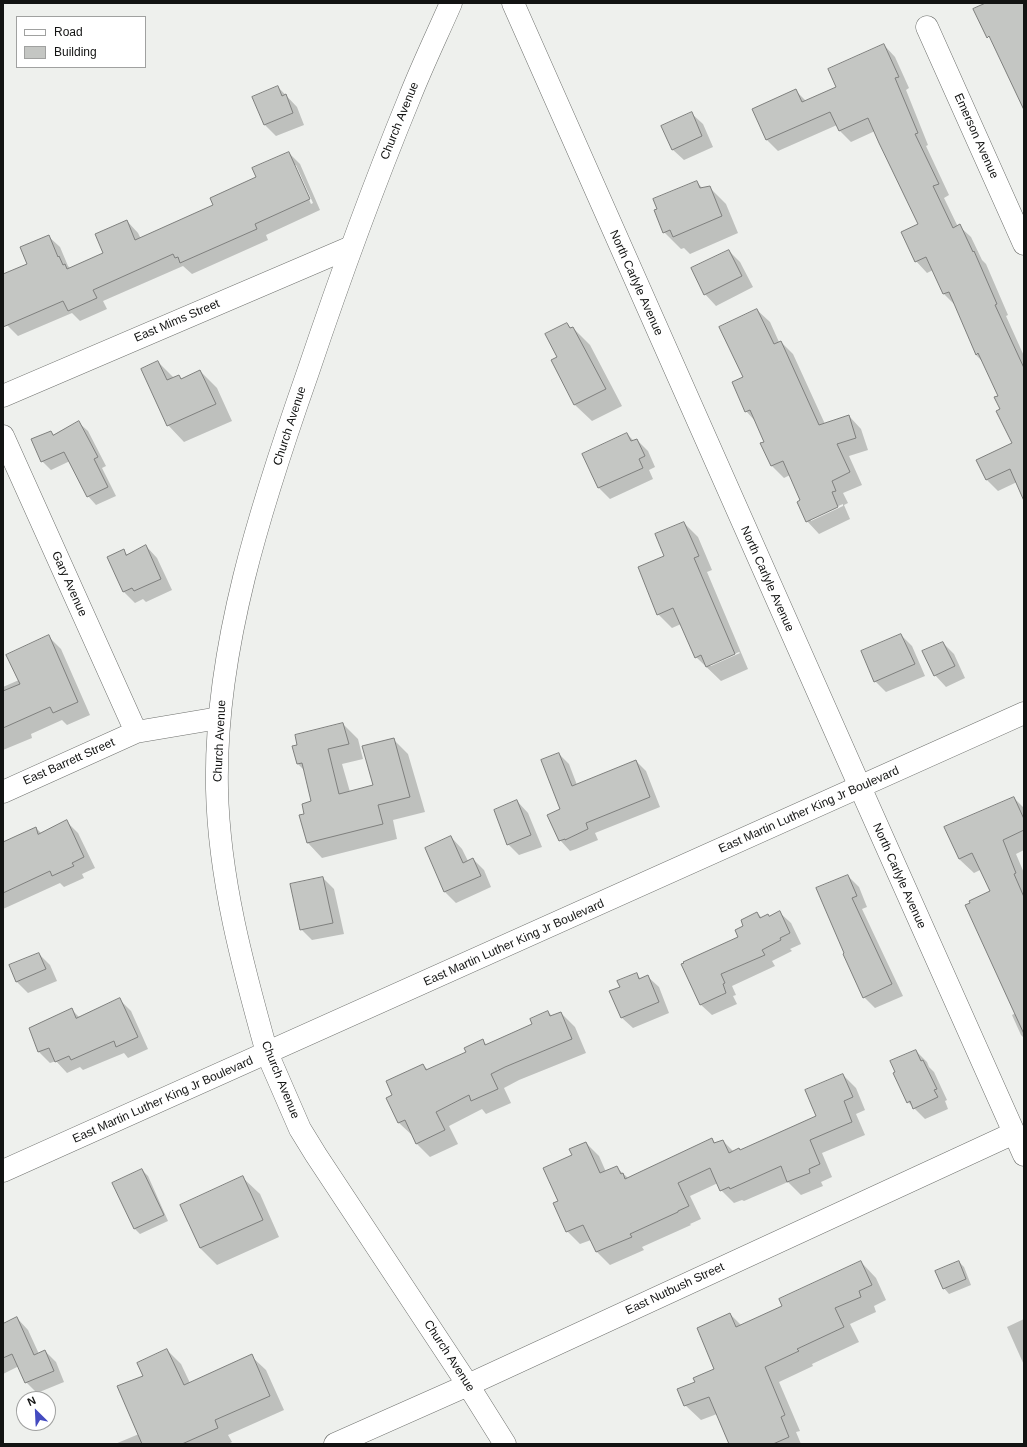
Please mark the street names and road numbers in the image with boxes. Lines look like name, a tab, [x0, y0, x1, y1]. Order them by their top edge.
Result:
street label: Church Avenue	[378, 80, 422, 162]
street label: Emerson Avenue	[951, 91, 1001, 181]
street label: North Carlyle Avenue	[606, 228, 666, 338]
street label: East Mims Street	[132, 297, 222, 345]
street label: Church Avenue	[270, 385, 310, 467]
street label: North Carlyle Avenue	[737, 524, 797, 634]
street label: Gary Avenue	[48, 549, 90, 619]
street label: Church Avenue	[211, 699, 229, 783]
street label: East Barrett Street	[21, 735, 117, 789]
street label: East Martin Luther King Jr Boulevard	[717, 764, 901, 856]
street label: North Carlyle Avenue	[869, 821, 929, 931]
street label: East Martin Luther King Jr Boulevard	[422, 897, 606, 989]
street label: Church Avenue	[258, 1039, 302, 1121]
street label: East Martin Luther King Jr Boulevard	[71, 1054, 255, 1146]
street label: East Nutbush Street	[623, 1260, 727, 1318]
street label: Church Avenue	[420, 1317, 478, 1395]

